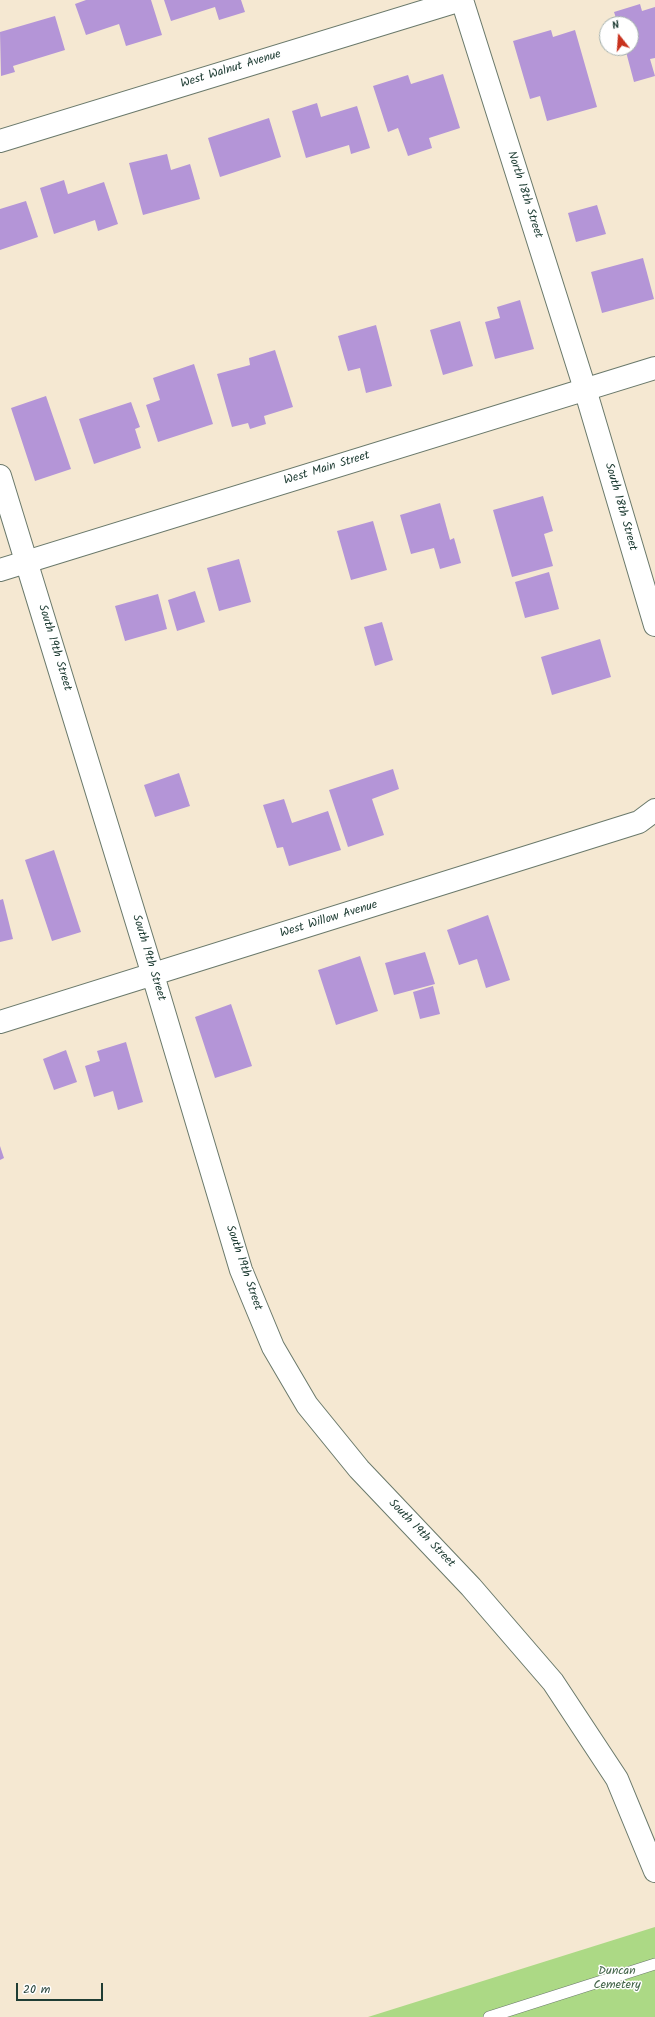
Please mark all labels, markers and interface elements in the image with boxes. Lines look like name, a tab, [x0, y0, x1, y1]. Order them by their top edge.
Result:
north arrow	[599, 16, 639, 56]
text: N	[610, 16, 622, 35]
street label: West Walnut Avenue	[179, 48, 283, 92]
street label: North 18th Street	[503, 150, 545, 240]
street label: West Main Street	[282, 449, 372, 489]
street label: South 18th Street	[601, 461, 639, 553]
street label: South 19th Street	[34, 603, 74, 693]
street label: West Willow Avenue	[279, 898, 379, 942]
street label: South 19th Street	[128, 913, 168, 1003]
street label: South 19th Street	[222, 1223, 264, 1313]
street label: South 19th Street	[385, 1497, 457, 1571]
park label: Duncan Cemetery	[593, 1965, 641, 1993]
scale bar	[18, 1975, 105, 2001]
text: 20 m	[23, 1980, 50, 1999]

